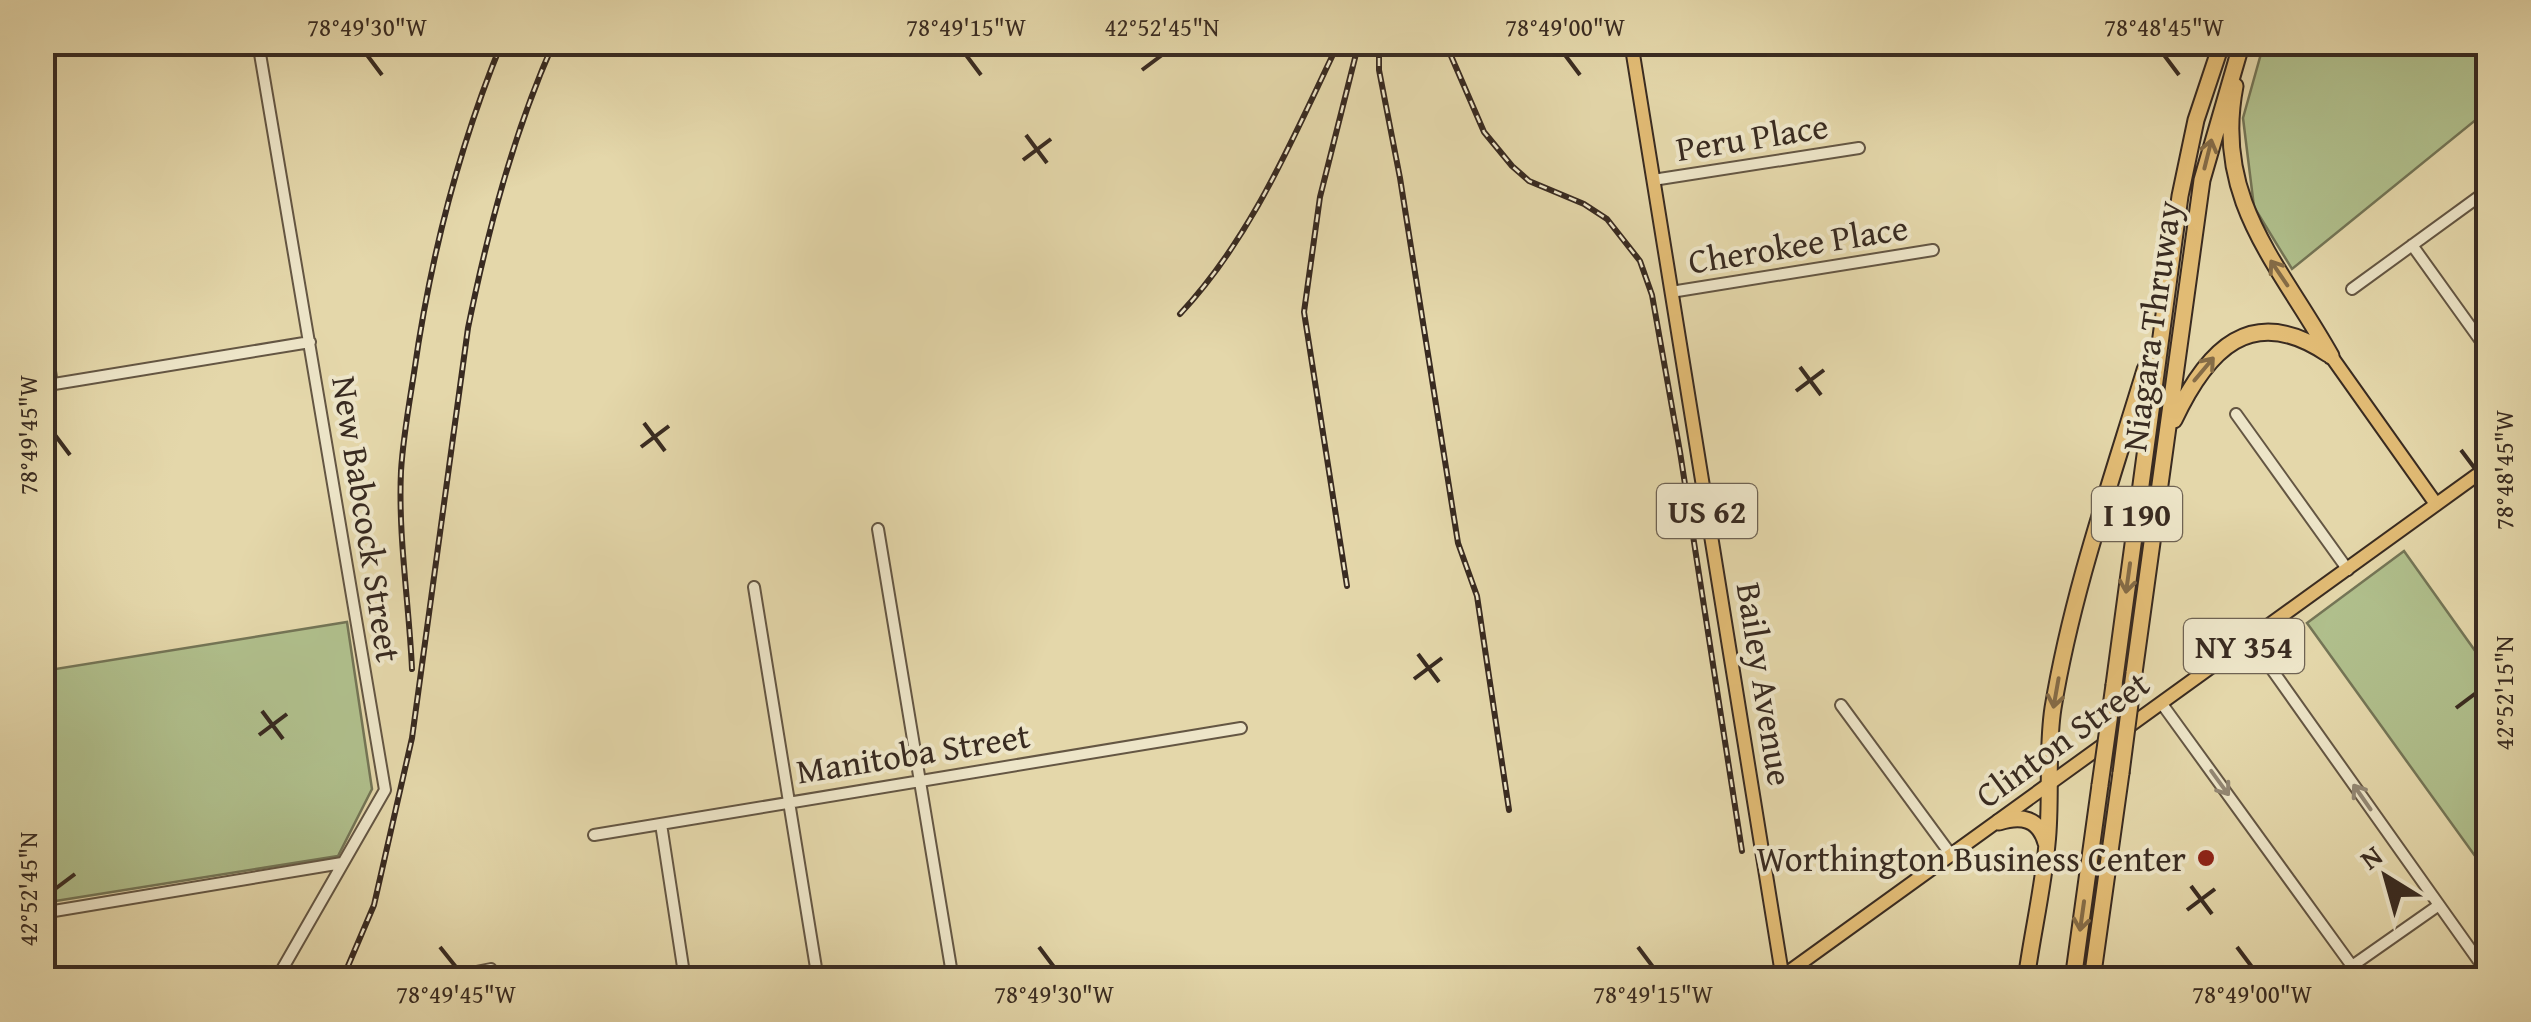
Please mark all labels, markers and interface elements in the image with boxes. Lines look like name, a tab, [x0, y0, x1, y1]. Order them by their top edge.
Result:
text: 78°49'30"W	[307, 9, 427, 45]
text: 78°49'15"W	[906, 9, 1026, 45]
text: 42°52'45"N	[1105, 9, 1219, 45]
text: 78°49'00"W	[1505, 9, 1625, 45]
text: 78°48'45"W	[2104, 9, 2224, 45]
street label: Peru Place	[1672, 100, 1832, 174]
one-way arrow	[2200, 139, 2219, 170]
street label: Niagara Thruway	[2108, 197, 2194, 455]
street label: Cherokee Place	[1685, 201, 1911, 287]
one-way arrow	[2269, 260, 2290, 288]
one-way arrow	[2193, 357, 2215, 383]
street label: New Babcock Street	[319, 372, 415, 666]
text: 78°49'45"W	[10, 375, 46, 495]
text: 78°48'45"W	[2486, 410, 2522, 530]
road number: US 62	[1657, 484, 1757, 538]
road number: I 190	[2092, 487, 2182, 541]
one-way arrow	[2118, 561, 2137, 593]
street label: Bailey Avenue	[1724, 579, 1806, 789]
road number: NY 354	[2184, 619, 2304, 673]
text: 42°52'15"N	[2486, 636, 2522, 750]
street label: Clinton Street	[1964, 658, 2160, 820]
one-way arrow	[2046, 676, 2065, 708]
street label: Manitoba Street	[793, 709, 1033, 797]
one-way arrow	[2209, 769, 2230, 796]
one-way arrow	[2352, 784, 2373, 811]
north arrow	[2336, 827, 2436, 927]
text: 42°52'45"N	[10, 832, 46, 946]
place label: Worthington Business Center	[1756, 833, 2186, 884]
text: N	[2351, 834, 2391, 879]
marker: Worthington Business Center	[2195, 847, 2217, 869]
one-way arrow	[2072, 899, 2090, 932]
text: 78°49'45"W	[396, 976, 516, 1012]
text: 78°49'30"W	[994, 976, 1114, 1012]
text: 78°49'15"W	[1593, 976, 1713, 1012]
text: 78°49'00"W	[2192, 976, 2312, 1012]

